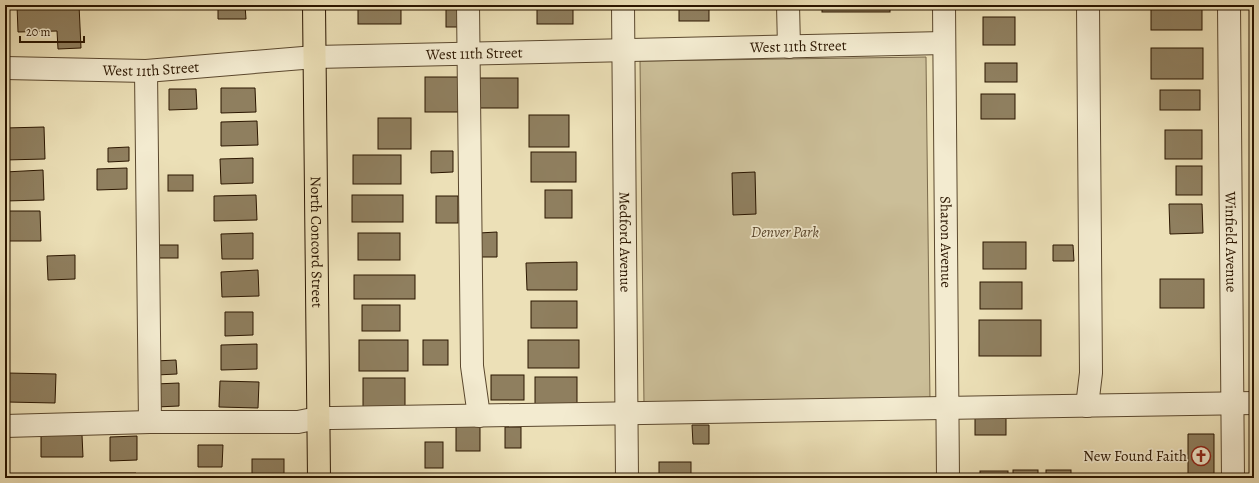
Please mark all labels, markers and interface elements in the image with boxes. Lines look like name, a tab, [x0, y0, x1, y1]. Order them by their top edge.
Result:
scale bar	[20, 18, 84, 44]
text: 20 m	[26, 24, 50, 40]
street label: West 11th Street	[749, 35, 847, 57]
street label: West 11th Street	[425, 42, 523, 65]
street label: West 11th Street	[101, 57, 200, 81]
street label: North Concord Street	[306, 176, 327, 308]
street label: Winfield Avenue	[1221, 190, 1241, 293]
street label: Medford Avenue	[615, 192, 635, 293]
street label: Sharon Avenue	[936, 196, 956, 288]
park label: Denver Park	[751, 222, 819, 242]
church icon: New Found Faith	[1190, 445, 1212, 467]
place label: New Found Faith	[1083, 446, 1187, 466]

